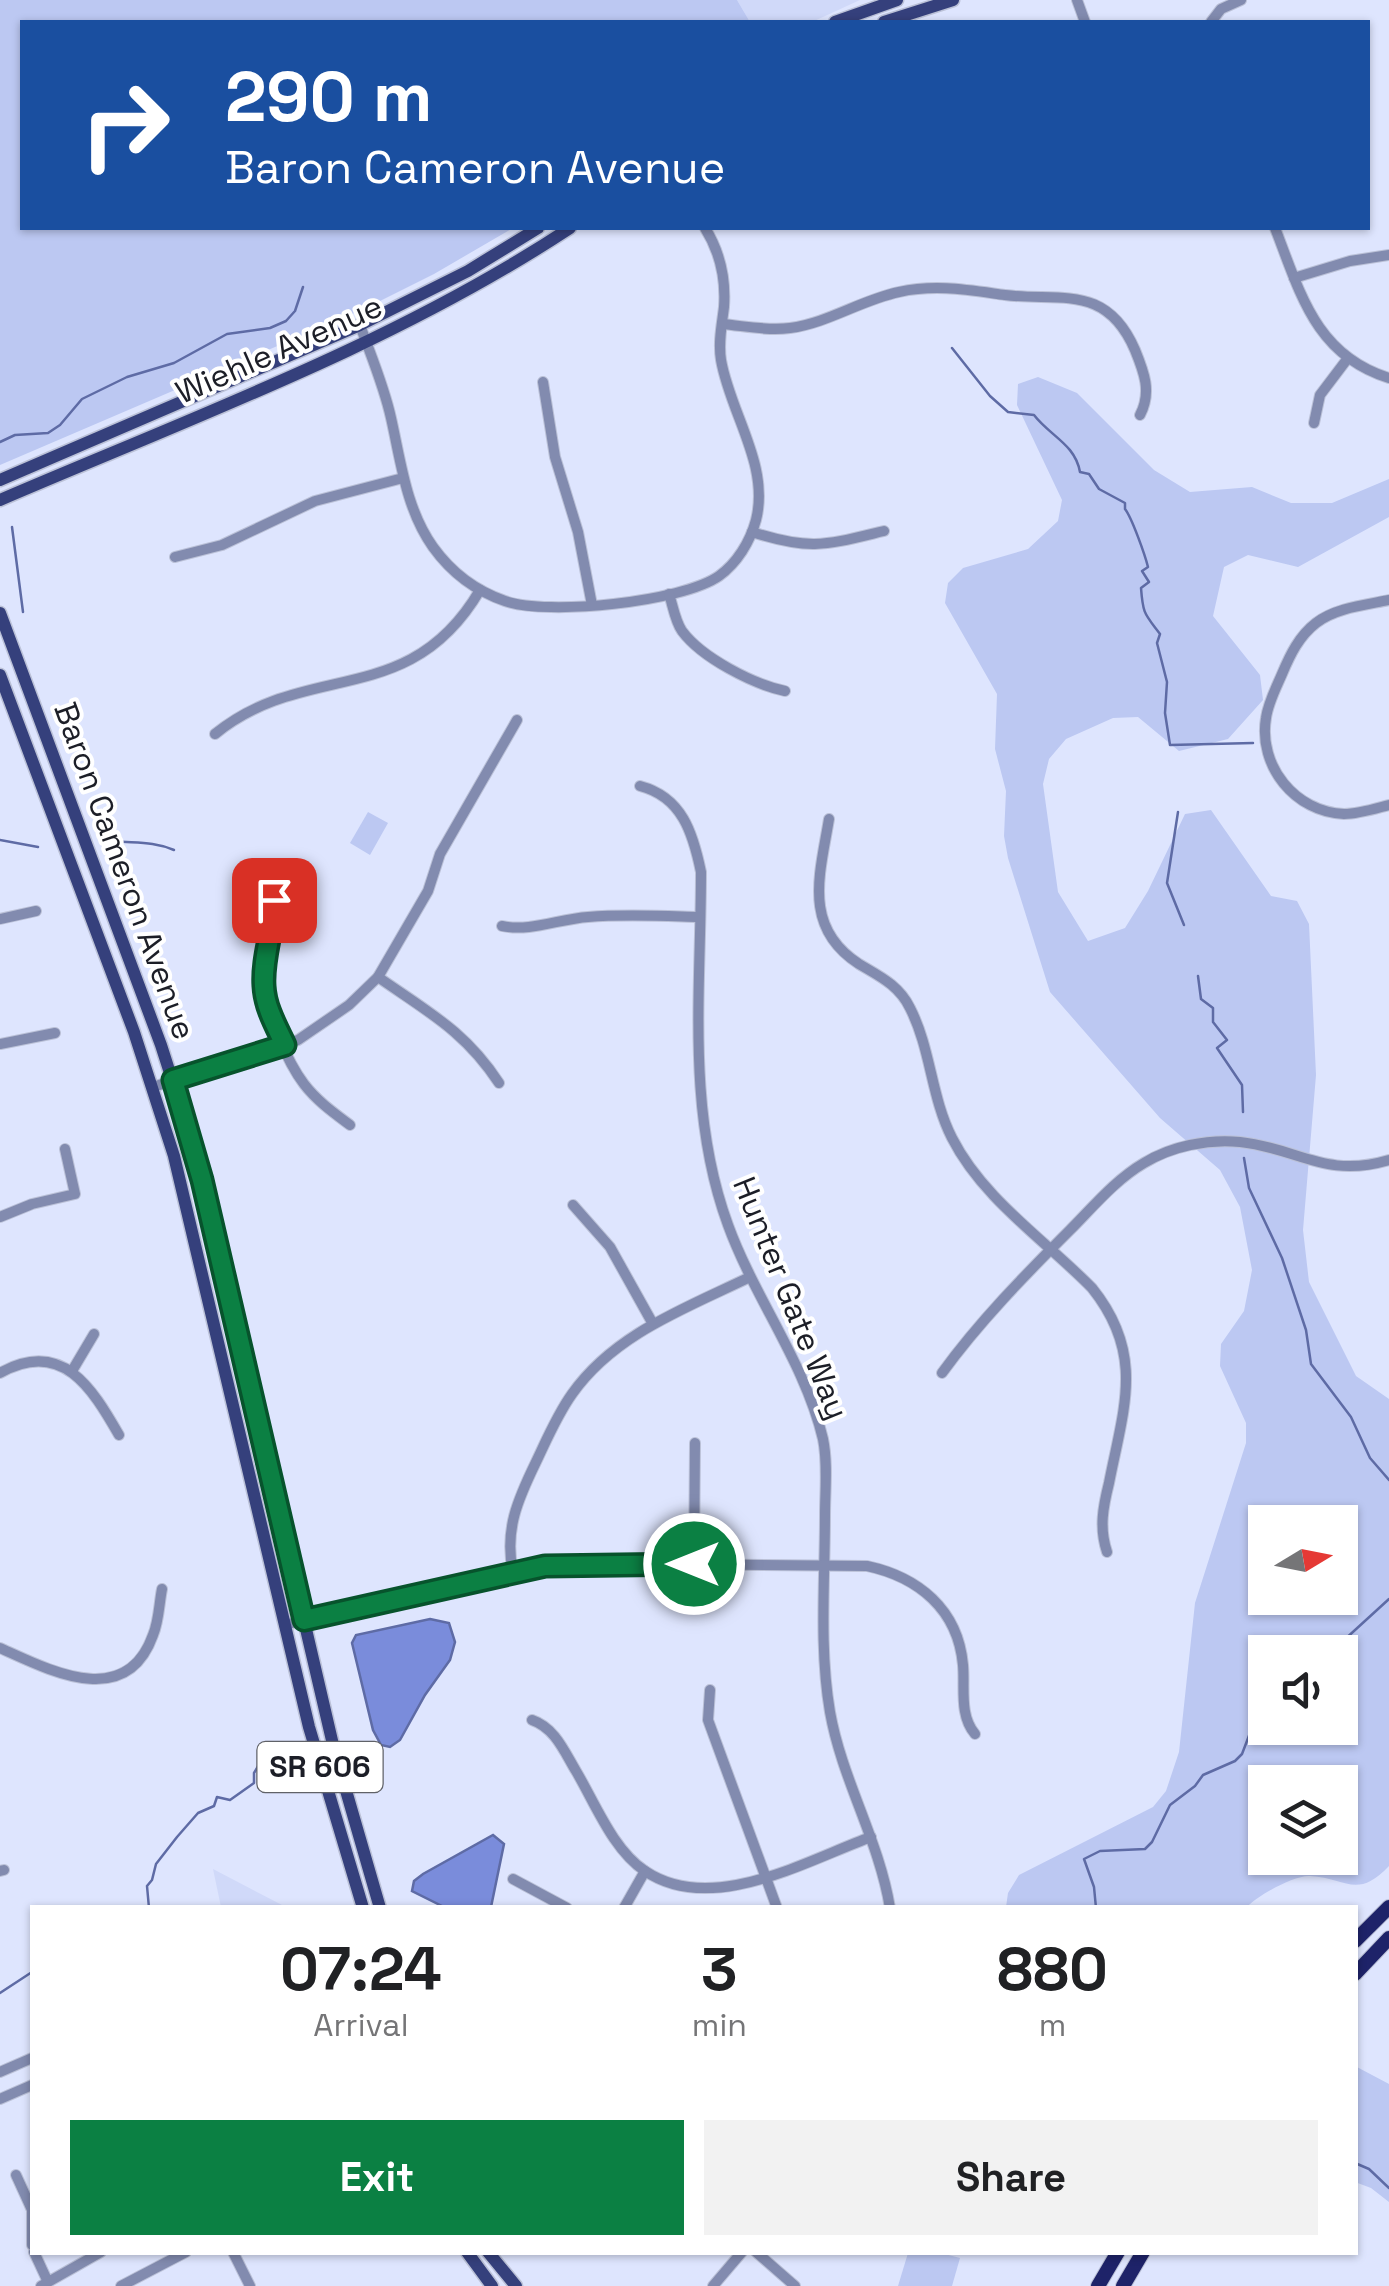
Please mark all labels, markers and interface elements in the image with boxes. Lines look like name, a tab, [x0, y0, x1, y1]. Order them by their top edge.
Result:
text: 290 m	[225, 52, 432, 141]
icon: right	[60, 60, 190, 190]
text: Baron Cameron Avenue	[225, 139, 725, 196]
street label: Wiehle Avenue	[169, 286, 389, 412]
street label: Baron Cameron Avenue	[45, 697, 205, 1045]
pin	[232, 858, 317, 943]
icon: arrive	[247, 873, 302, 928]
street label: Hunter Gate Way	[724, 1171, 858, 1425]
north arrow	[1248, 1505, 1358, 1615]
map controls	[1248, 1505, 1358, 1875]
position arrow	[642, 1512, 746, 1616]
button: sound	[1248, 1635, 1358, 1745]
road number: SR 606	[258, 1742, 382, 1792]
button: layers	[1248, 1765, 1358, 1875]
text: 07:24	[280, 1931, 442, 2008]
text: 3	[701, 1931, 738, 2008]
text: 880	[997, 1931, 1108, 2008]
text: Arrival	[313, 2005, 408, 2045]
text: min	[692, 2005, 747, 2045]
text: m	[1039, 2005, 1066, 2045]
button: Exit	[70, 2120, 684, 2235]
button: Share	[704, 2120, 1318, 2235]

